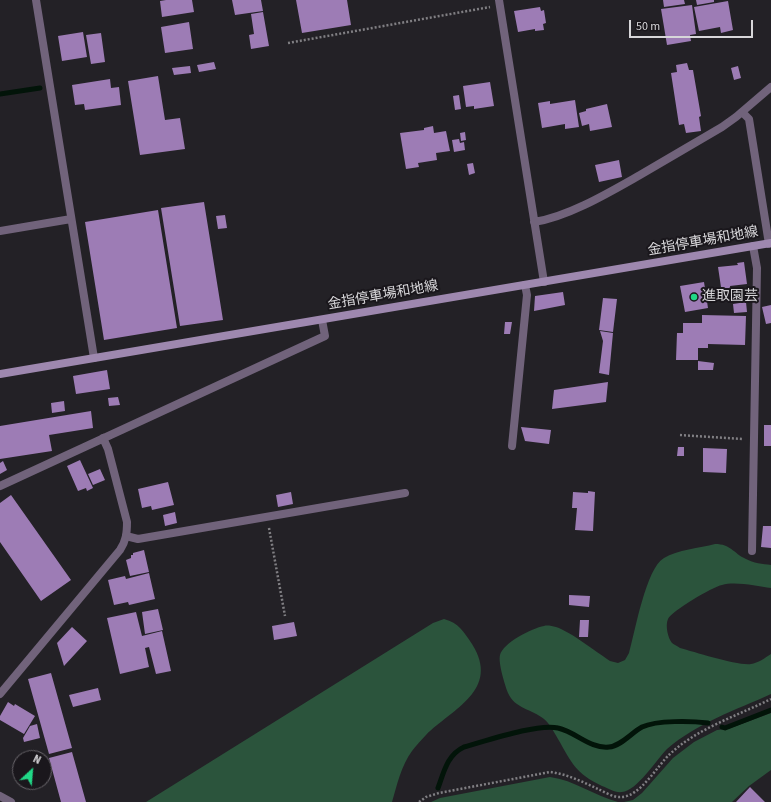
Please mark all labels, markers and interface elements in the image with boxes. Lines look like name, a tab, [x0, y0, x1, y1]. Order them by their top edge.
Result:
scale bar	[631, 12, 755, 38]
text: 50 m	[636, 18, 660, 35]
street label: 金指停車場和地線	[646, 224, 760, 260]
street label: 金指停車場和地線	[326, 278, 440, 314]
place label: 進取園芸	[702, 289, 758, 305]
marker: 進取園芸	[689, 292, 699, 302]
north arrow	[12, 750, 52, 790]
text: N	[30, 751, 44, 768]

